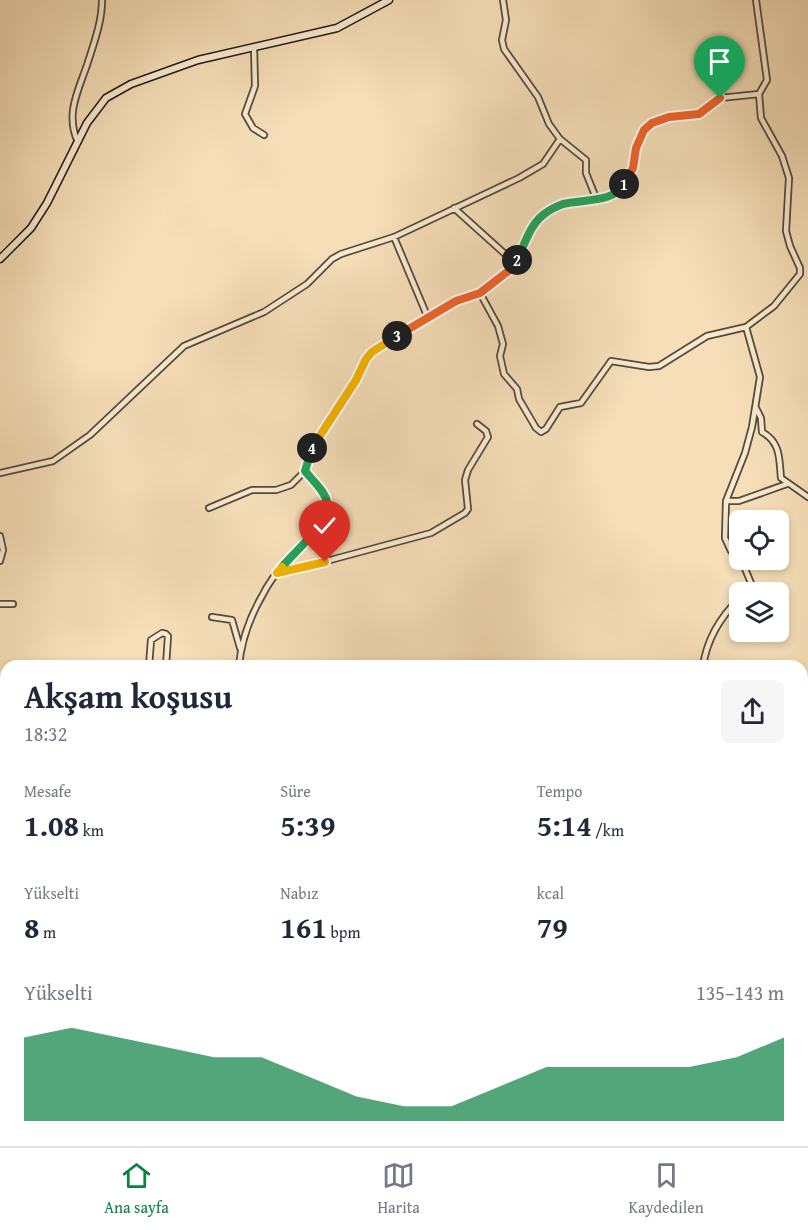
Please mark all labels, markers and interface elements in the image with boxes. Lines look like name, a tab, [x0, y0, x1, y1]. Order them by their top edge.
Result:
pin	[694, 36, 745, 98]
icon: arrive	[703, 45, 736, 78]
pin: 1	[609, 169, 639, 199]
text: 1	[620, 172, 628, 196]
pin: 2	[502, 245, 532, 275]
text: 2	[513, 248, 521, 272]
pin: 3	[382, 321, 412, 351]
text: 3	[393, 324, 401, 348]
pin: 4	[297, 433, 327, 463]
text: 4	[308, 436, 316, 460]
pin	[299, 500, 350, 562]
icon: check	[308, 509, 341, 542]
map controls	[729, 510, 789, 642]
button: locate	[729, 510, 789, 570]
button: layers	[729, 582, 789, 642]
text: Akşam koşusu	[24, 672, 232, 720]
button: share	[721, 680, 784, 743]
text: 18:32	[24, 719, 67, 748]
text: Mesafe	[24, 779, 71, 803]
text: Süre	[280, 779, 311, 803]
text: Tempo	[537, 779, 582, 803]
text: 1.08	[24, 803, 79, 847]
text: 5:39	[280, 803, 335, 847]
text: 5:14	[537, 803, 592, 847]
text: km	[79, 818, 104, 842]
text: /km	[592, 818, 624, 842]
text: Yükselti	[24, 881, 79, 905]
text: Nabız	[280, 881, 318, 905]
text: kcal	[537, 881, 564, 905]
text: 8	[24, 905, 40, 949]
text: 161	[280, 905, 327, 949]
text: 79	[537, 905, 568, 949]
text: m	[40, 920, 56, 944]
text: bpm	[327, 920, 360, 944]
text: Yükselti	[24, 978, 93, 1007]
text: 135–143 m	[696, 978, 784, 1007]
tab: Ana sayfa	[104, 1159, 169, 1219]
tab: Harita	[377, 1159, 420, 1219]
tab: Kaydedilen	[629, 1159, 704, 1219]

